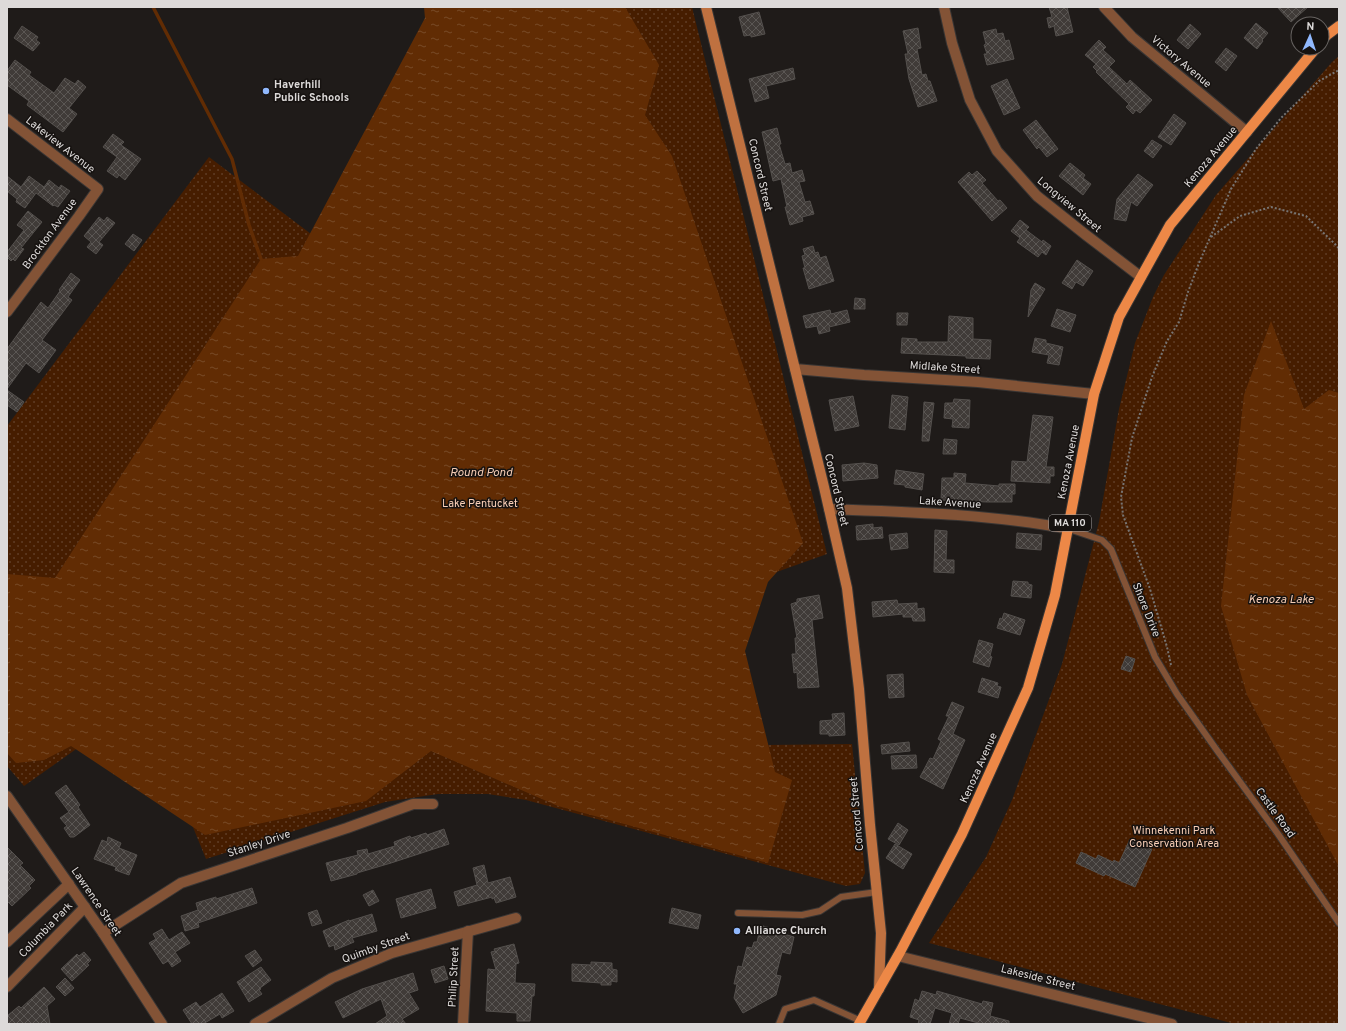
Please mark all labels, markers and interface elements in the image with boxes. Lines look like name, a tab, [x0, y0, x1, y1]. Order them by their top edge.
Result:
north arrow	[1290, 16, 1330, 56]
text: N	[1306, 20, 1315, 34]
street label: Victory Avenue	[1148, 33, 1214, 91]
place label: Haverhill Public Schools	[274, 78, 349, 105]
marker: Haverhill Public Schools	[261, 86, 271, 96]
street label: Lakeview Avenue	[23, 114, 98, 176]
street label: Kenoza Avenue	[1181, 123, 1241, 190]
street label: Concord Street	[745, 137, 775, 213]
street label: Longview Street	[1034, 174, 1104, 236]
street label: Brockton Avenue	[20, 196, 80, 272]
street label: Midlake Street	[909, 359, 981, 377]
street label: Kenoza Avenue	[1055, 423, 1083, 500]
street label: Concord Street	[821, 452, 851, 528]
water label: Round Pond	[450, 465, 514, 481]
street label: Lake Avenue	[918, 494, 982, 512]
park label: Lake Pentucket	[442, 497, 518, 511]
road number: MA 110	[1049, 515, 1091, 531]
street label: Shore Drive	[1129, 581, 1163, 639]
water label: Kenoza Lake	[1248, 592, 1315, 608]
street label: Kenoza Avenue	[957, 731, 1001, 805]
street label: Concord Street	[847, 776, 867, 852]
street label: Castle Road	[1252, 785, 1298, 841]
park label: Winnekenni Park Conservation Area	[1129, 824, 1219, 851]
street label: Stanley Drive	[226, 827, 292, 861]
street label: Lawrence Street	[68, 865, 124, 939]
street label: Columbia Park	[16, 899, 76, 961]
place label: Alliance Church	[745, 924, 827, 938]
marker: Alliance Church	[732, 926, 742, 936]
street label: Quimby Street	[340, 929, 412, 967]
street label: Philip Street	[445, 946, 463, 1008]
street label: Lakeside Street	[999, 962, 1077, 994]

